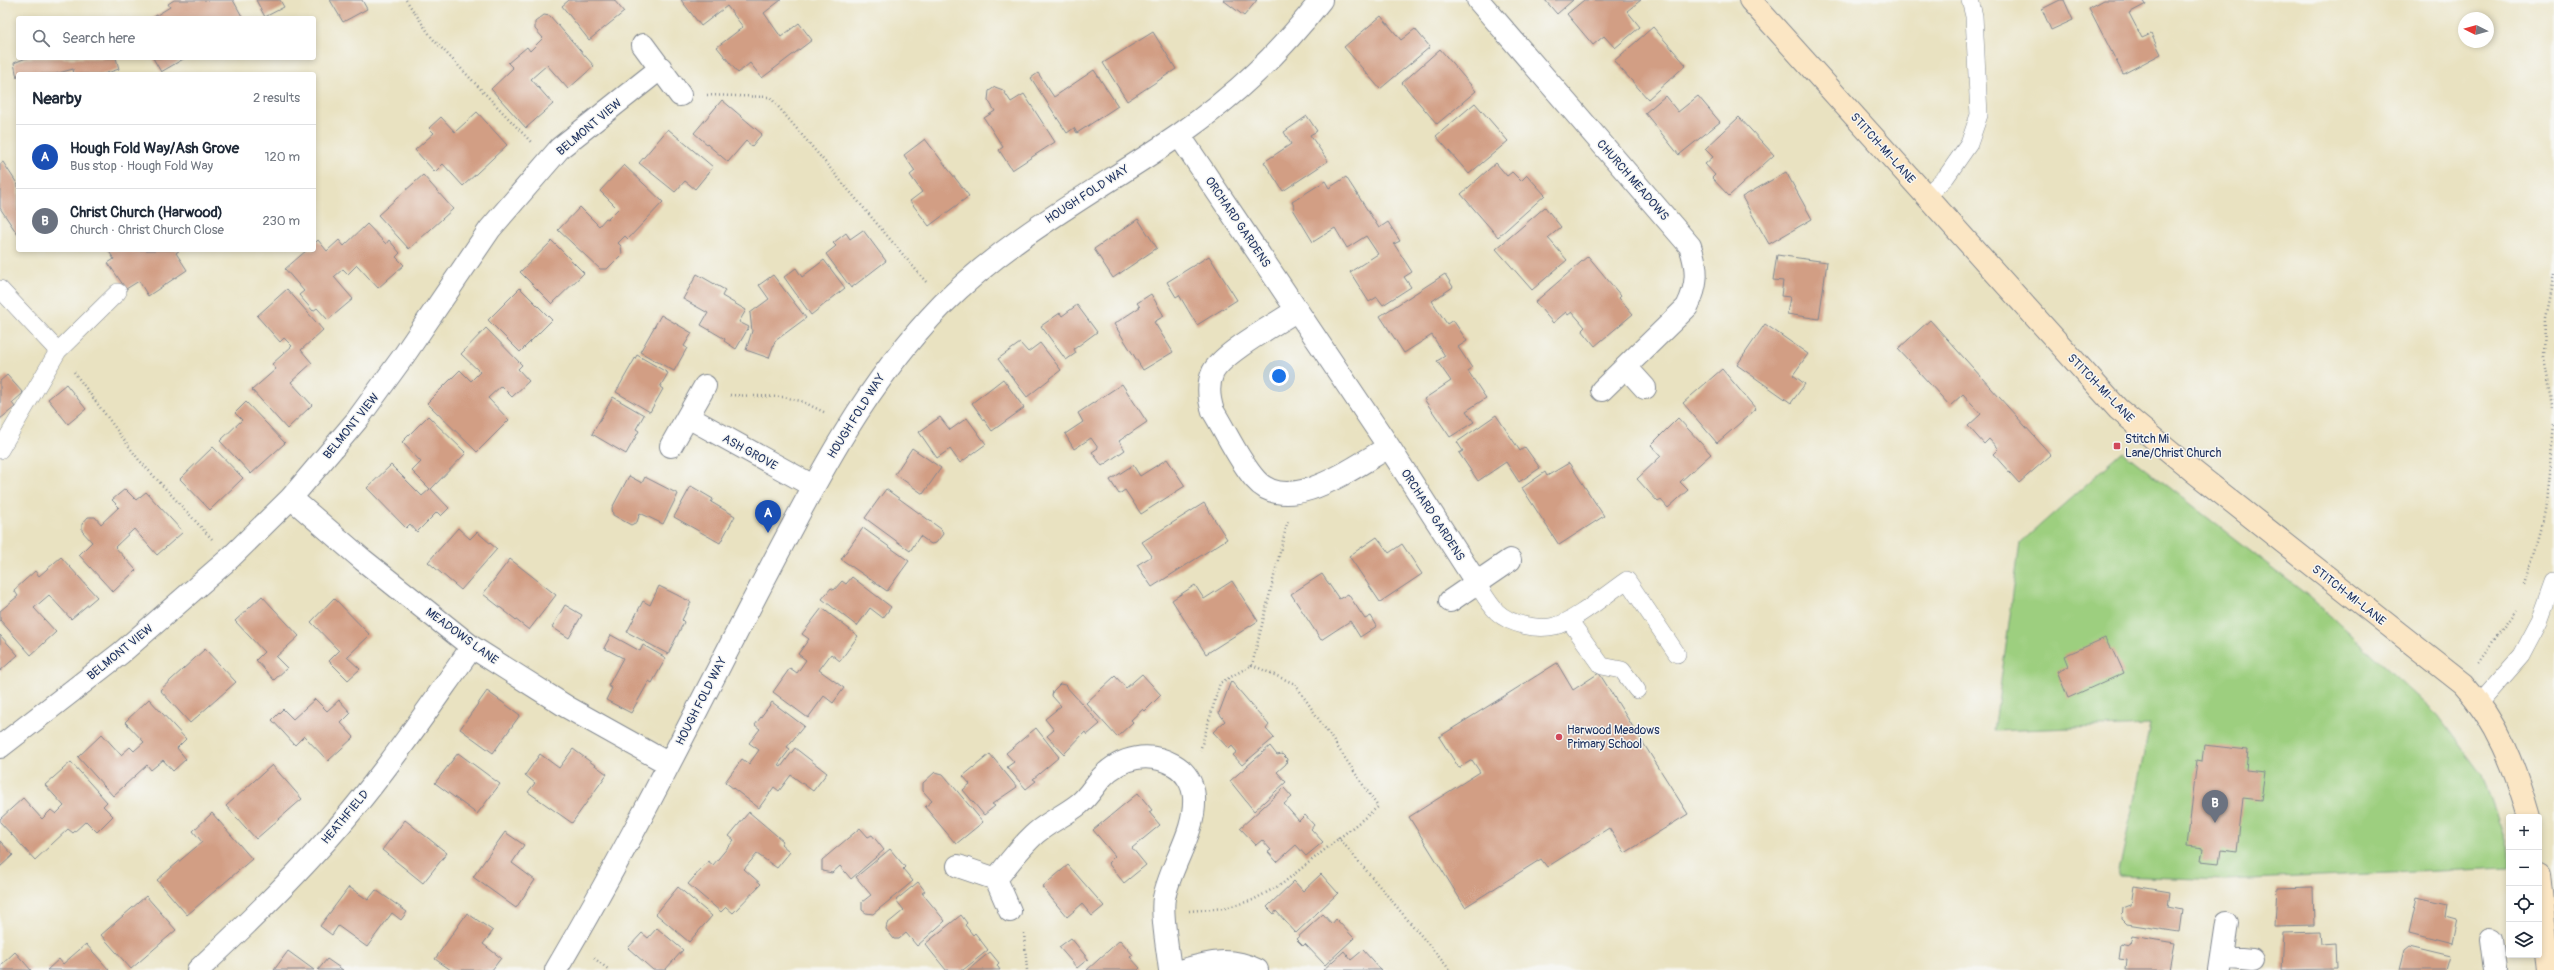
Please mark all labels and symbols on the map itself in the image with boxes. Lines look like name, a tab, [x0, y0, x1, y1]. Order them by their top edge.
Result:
north arrow	[2458, 12, 2494, 48]
street label: BELMONT VIEW	[554, 96, 625, 159]
street label: STITCH-MI-LANE	[1847, 110, 1918, 187]
street label: CHURCH MEADOWS	[1593, 137, 1672, 224]
street label: HOUGH FOLD WAY	[1042, 162, 1132, 227]
street label: ORCHARD GARDENS	[1202, 174, 1274, 271]
street label: STITCH-MI-LANE	[2064, 351, 2137, 426]
your location	[1269, 366, 1289, 386]
street label: HOUGH FOLD WAY	[824, 371, 889, 461]
street label: BELMONT VIEW	[320, 390, 383, 462]
street label: ASH GROVE	[719, 431, 780, 474]
place label: Stitch Mi Lane/Christ Church	[2125, 432, 2222, 461]
marker: Stitch Mi Lane/Christ Church	[2112, 441, 2122, 451]
street label: ORCHARD GARDENS	[1397, 467, 1468, 564]
pin: A	[755, 500, 781, 533]
street label: STITCH-MI-LANE	[2309, 562, 2389, 629]
street label: MEADOWS LANE	[422, 605, 501, 668]
street label: BELMONT VIEW	[84, 621, 156, 684]
street label: HOUGH FOLD WAY	[673, 655, 730, 748]
place label: Harwood Meadows Primary School	[1567, 723, 1660, 752]
marker: Harwood Meadows Primary School	[1554, 732, 1564, 742]
street label: HEATHFIELD	[318, 787, 373, 847]
pin: B	[2202, 790, 2228, 823]

